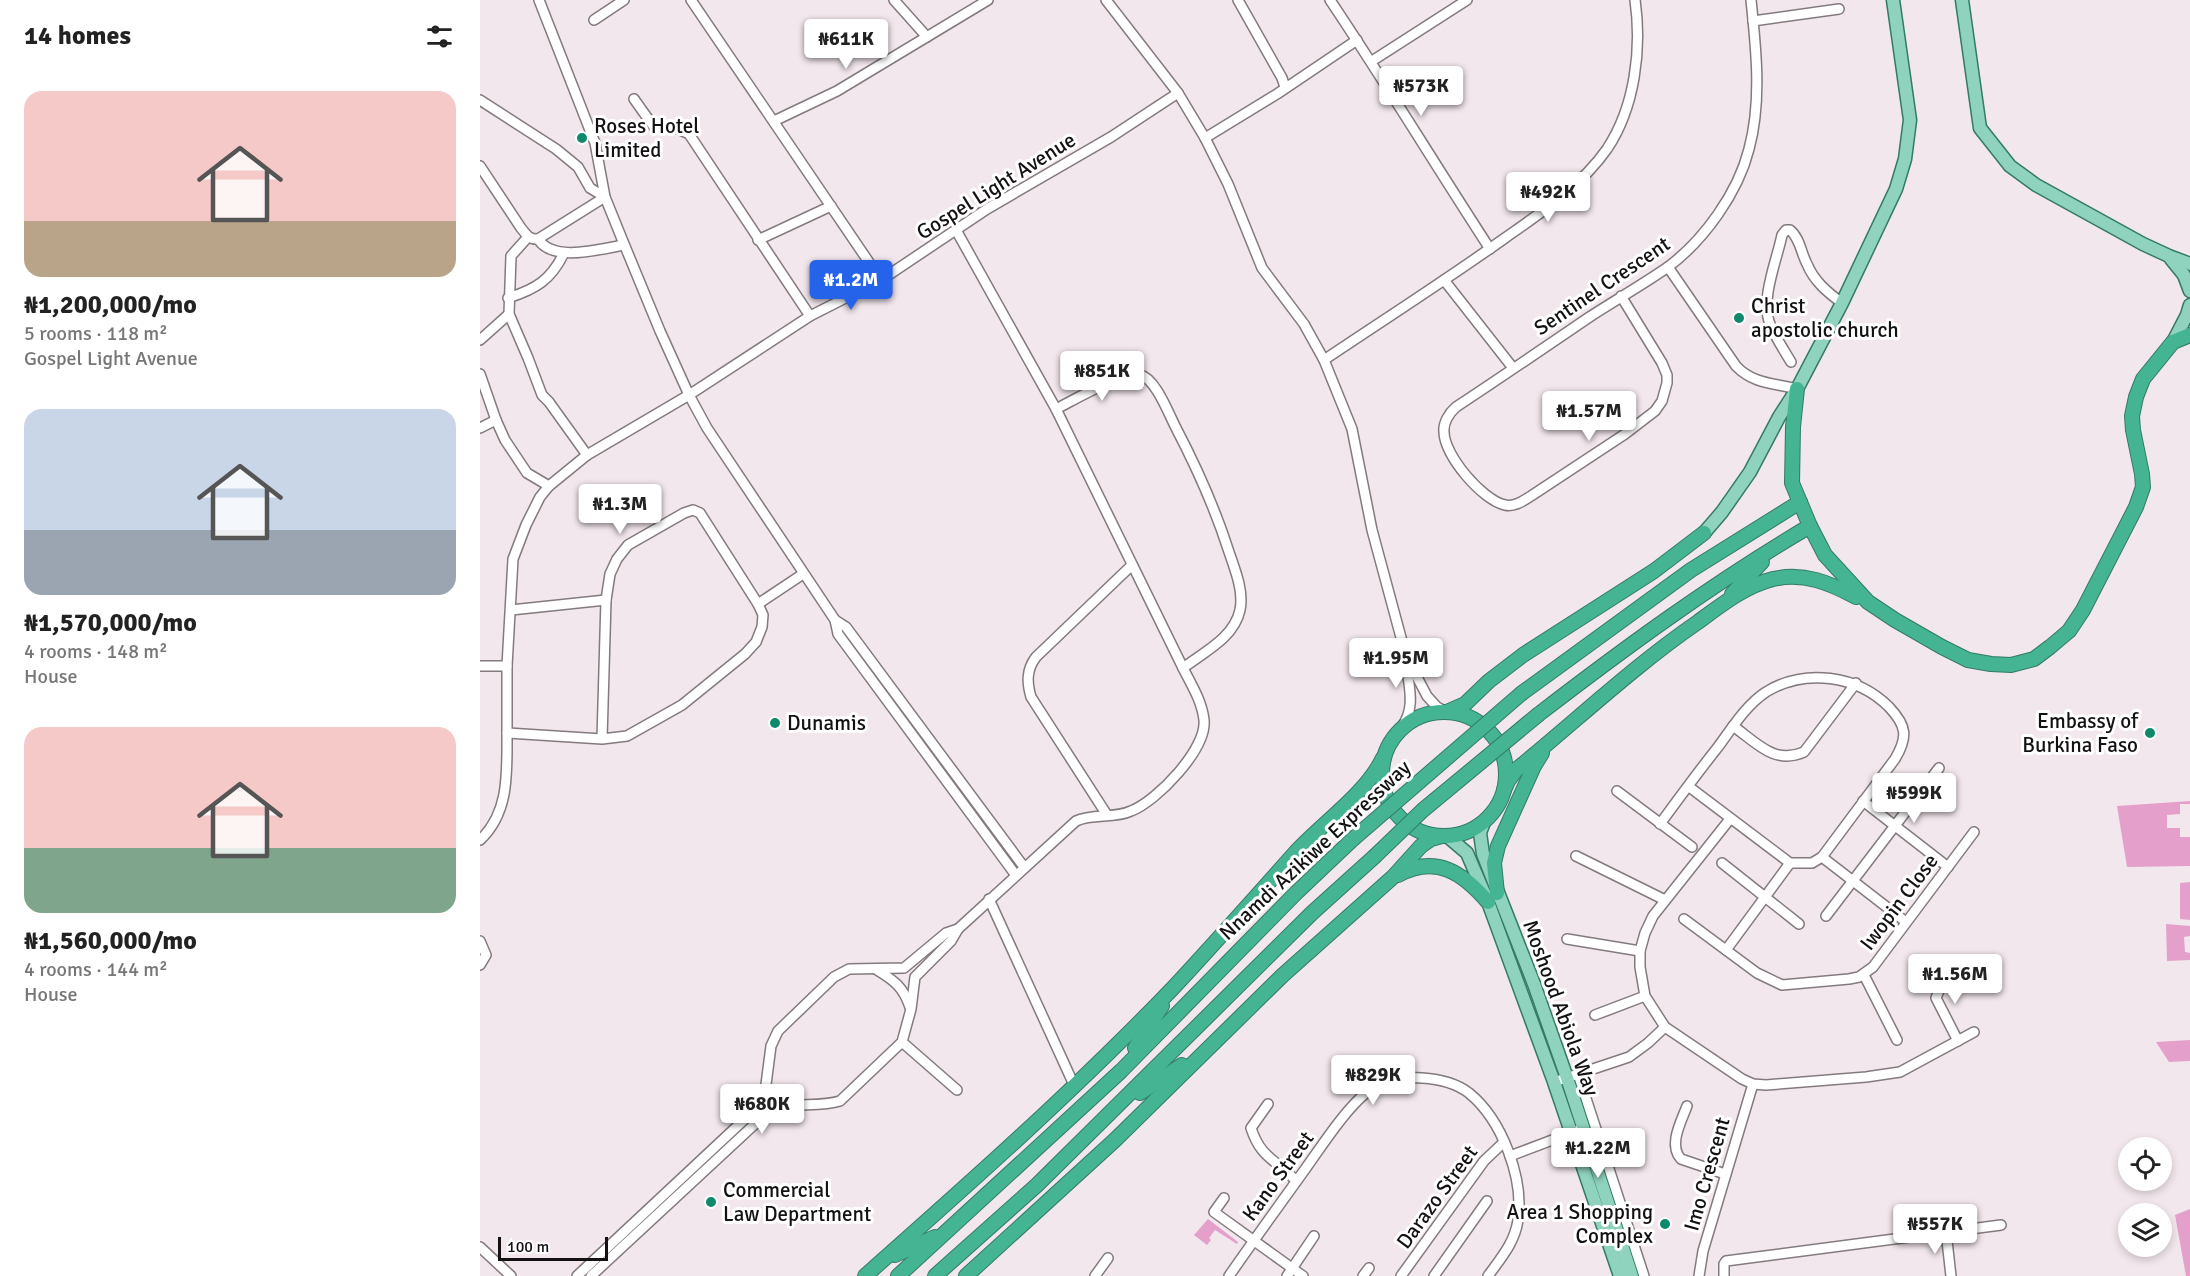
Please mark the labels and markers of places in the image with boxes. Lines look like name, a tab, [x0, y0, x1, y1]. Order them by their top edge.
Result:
pin: ₦611K	[804, 19, 888, 70]
pin: ₦573K	[1379, 66, 1463, 117]
place label: Roses Hotel Limited	[594, 113, 699, 163]
marker: Roses Hotel Limited	[575, 131, 589, 145]
pin: ₦492K	[1506, 172, 1590, 223]
pin: ₦1.2M	[809, 260, 893, 311]
place label: Christ apostolic church	[1751, 293, 1899, 343]
marker: Christ apostolic church	[1732, 311, 1746, 325]
pin: ₦851K	[1060, 351, 1144, 402]
pin: ₦1.57M	[1540, 391, 1638, 442]
pin: ₦1.3M	[578, 484, 662, 535]
pin: ₦1.95M	[1347, 638, 1445, 689]
place label: Embassy of Burkina Faso	[2022, 708, 2139, 758]
place label: Dunamis	[787, 710, 866, 736]
marker: Dunamis	[768, 716, 782, 730]
marker: Embassy of Burkina Faso	[2143, 726, 2157, 740]
pin: ₦599K	[1872, 773, 1956, 824]
pin: ₦1.56M	[1906, 954, 2004, 1005]
pin: ₦829K	[1331, 1055, 1415, 1106]
pin: ₦680K	[720, 1084, 804, 1135]
pin: ₦1.22M	[1549, 1128, 1647, 1179]
place label: Commercial Law Department	[723, 1177, 871, 1227]
marker: Commercial Law Department	[704, 1195, 718, 1209]
place label: Area 1 Shopping Complex	[1507, 1199, 1653, 1249]
pin: ₦557K	[1893, 1204, 1977, 1255]
marker: Area 1 Shopping Complex	[1658, 1217, 1672, 1231]

